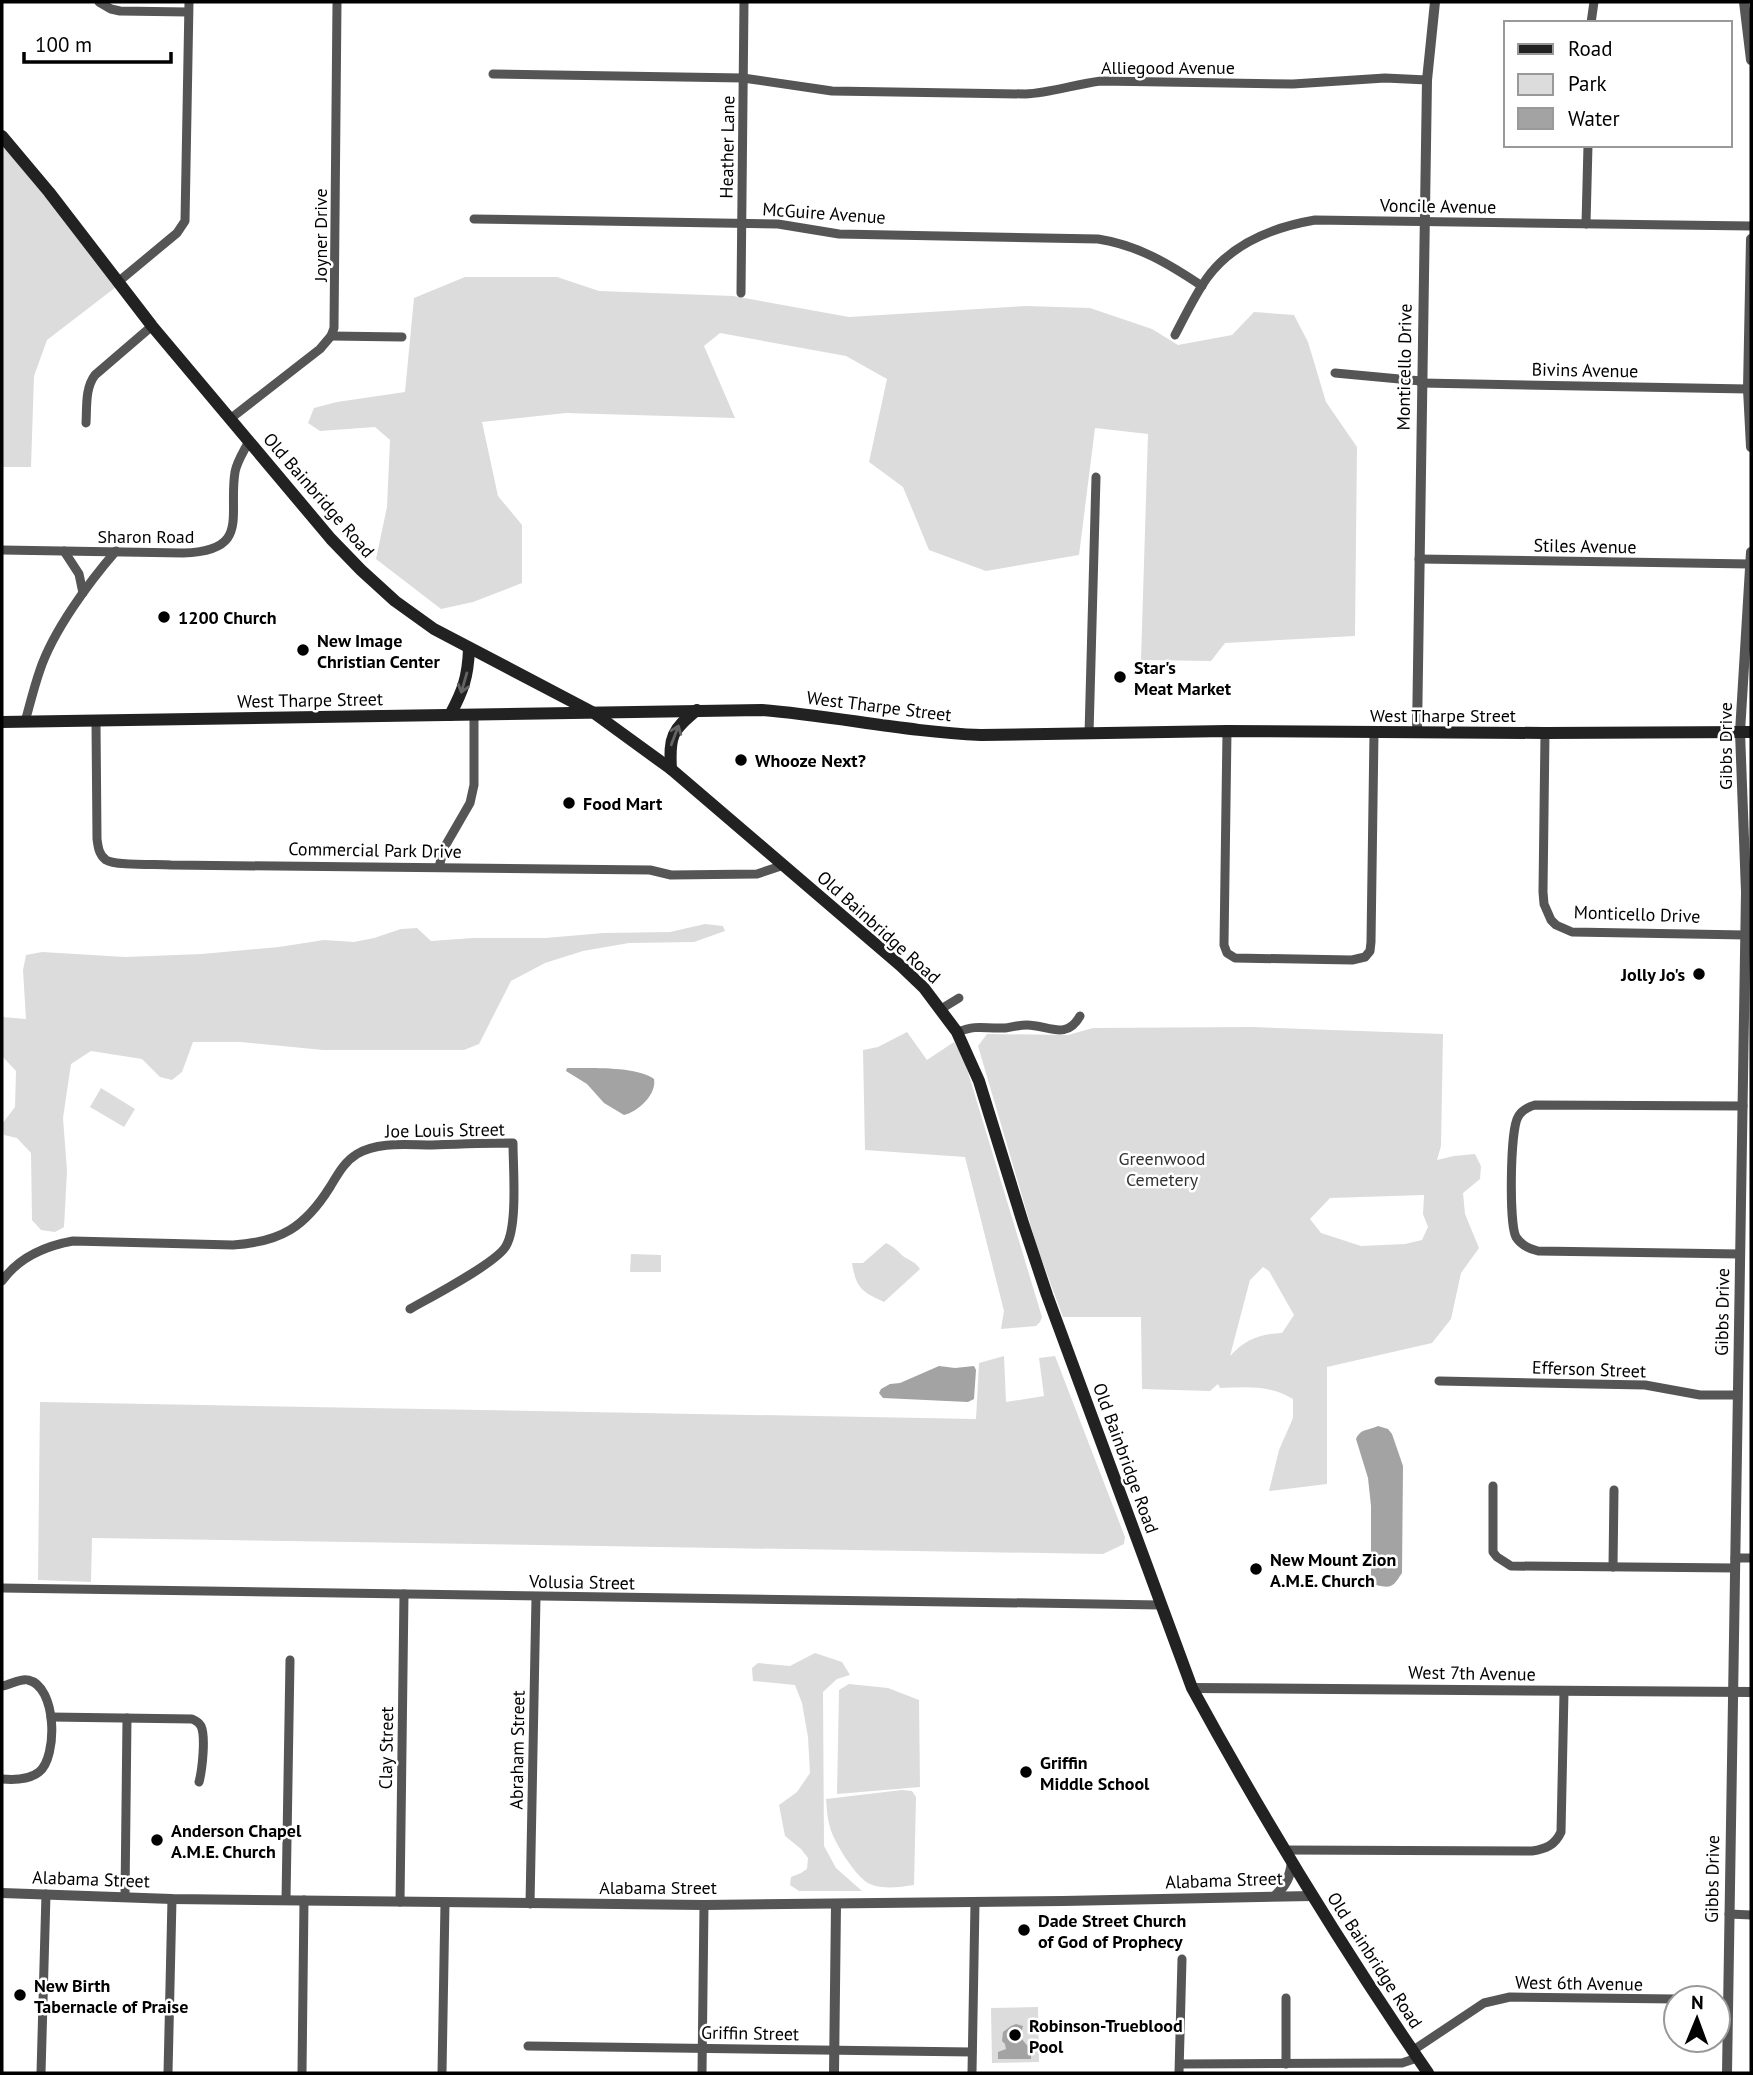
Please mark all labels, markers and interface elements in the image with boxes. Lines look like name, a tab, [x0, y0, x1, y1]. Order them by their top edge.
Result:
scale bar	[24, 21, 172, 65]
legend	[1504, 21, 1732, 147]
text: 100 m	[35, 31, 92, 58]
text: Road	[1568, 35, 1612, 62]
street label: Alliegood Avenue	[1101, 56, 1235, 79]
text: Park	[1568, 70, 1607, 97]
street label: Heather Lane	[715, 95, 739, 199]
text: Water	[1568, 105, 1620, 132]
street label: Joyner Drive	[309, 188, 332, 283]
street label: Voncile Avenue	[1379, 193, 1496, 219]
street label: McGuire Avenue	[762, 197, 886, 229]
street label: Monticello Drive	[1391, 303, 1417, 431]
street label: Bivins Avenue	[1531, 358, 1639, 382]
street label: Old Bainbridge Road	[258, 428, 380, 562]
street label: Sharon Road	[98, 525, 194, 548]
street label: Stiles Avenue	[1533, 534, 1637, 558]
place label: 1200 Church	[178, 606, 277, 629]
marker: 1200 Church	[156, 609, 172, 625]
place label: New Image Christian Center	[317, 629, 441, 673]
marker: New Image Christian Center	[295, 642, 311, 658]
place label: Star's Meat Market	[1134, 656, 1232, 700]
marker: Star's Meat Market	[1112, 669, 1128, 685]
one-way arrow	[457, 672, 470, 694]
street label: West Tharpe Street	[805, 686, 953, 726]
street label: West Tharpe Street	[237, 687, 383, 713]
street label: Gibbs Drive	[1714, 702, 1737, 790]
street label: West Tharpe Street	[1370, 704, 1516, 727]
one-way arrow	[670, 725, 682, 746]
place label: Whooze Next?	[755, 749, 866, 772]
marker: Whooze Next?	[733, 752, 749, 768]
place label: Food Mart	[583, 792, 663, 815]
marker: Food Mart	[561, 795, 577, 811]
street label: Commercial Park Drive	[288, 837, 462, 863]
street label: Old Bainbridge Road	[813, 866, 945, 988]
street label: Monticello Drive	[1573, 900, 1701, 928]
place label: Jolly Jo's	[1620, 963, 1685, 986]
marker: Jolly Jo's	[1691, 966, 1707, 982]
street label: Joe Louis Street	[384, 1117, 505, 1143]
park label: Greenwood Cemetery	[1118, 1147, 1206, 1191]
street label: Gibbs Drive	[1710, 1268, 1734, 1356]
street label: Efferson Street	[1532, 1356, 1646, 1382]
street label: Old Bainbridge Road	[1088, 1380, 1164, 1536]
place label: New Mount Zion A.M.E. Church	[1270, 1548, 1396, 1592]
marker: New Mount Zion A.M.E. Church	[1248, 1561, 1264, 1577]
street label: Volusia Street	[528, 1570, 635, 1594]
street label: West 7th Avenue	[1408, 1660, 1536, 1686]
street label: Abraham Street	[504, 1690, 530, 1810]
street label: Clay Street	[374, 1706, 398, 1790]
place label: Griffin Middle School	[1040, 1751, 1150, 1795]
marker: Griffin Middle School	[1018, 1764, 1034, 1780]
place label: Anderson Chapel A.M.E. Church	[171, 1819, 302, 1863]
marker: Anderson Chapel A.M.E. Church	[149, 1832, 165, 1848]
street label: Gibbs Drive	[1700, 1835, 1724, 1923]
street label: Alabama Street	[32, 1865, 150, 1893]
street label: Alabama Street	[1165, 1866, 1283, 1894]
street label: Alabama Street	[599, 1876, 717, 1899]
street label: Old Bainbridge Road	[1322, 1887, 1428, 2033]
place label: Dade Street Church of God of Prophecy	[1038, 1909, 1186, 1953]
marker: Dade Street Church of God of Prophecy	[1016, 1922, 1032, 1938]
street label: West 6th Avenue	[1515, 1970, 1643, 1996]
place label: New Birth Tabernacle of Praise	[34, 1974, 188, 2018]
north arrow	[1662, 1984, 1732, 2054]
marker: New Birth Tabernacle of Praise	[12, 1987, 28, 2003]
text: N	[1691, 1990, 1704, 2014]
place label: Robinson-Trueblood Pool	[1029, 2014, 1183, 2058]
street label: Griffin Street	[701, 2021, 799, 2045]
marker: Robinson-Trueblood Pool	[1007, 2027, 1023, 2043]

